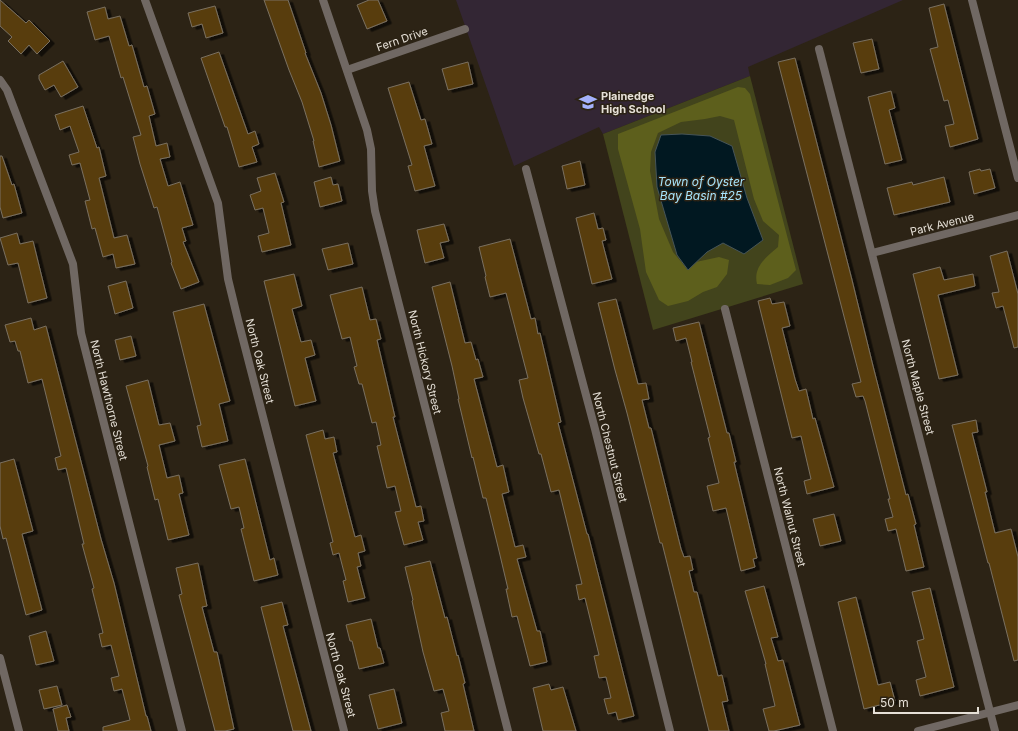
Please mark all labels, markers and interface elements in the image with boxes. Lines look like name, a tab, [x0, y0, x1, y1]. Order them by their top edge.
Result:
street label: Fern Drive	[374, 24, 430, 54]
place label: Plainedge High School	[601, 89, 666, 116]
school or university icon: Plainedge High School	[578, 92, 598, 112]
water label: Town of Oyster Bay Basin #25	[658, 174, 745, 203]
street label: Park Avenue	[909, 209, 975, 239]
street label: North Hickory Street	[405, 309, 445, 416]
street label: North Oak Street	[243, 317, 277, 405]
street label: North Hawthorne Street	[87, 338, 131, 462]
street label: North Maple Street	[898, 338, 938, 437]
street label: North Chestnut Street	[589, 390, 631, 504]
street label: North Walnut Street	[771, 466, 809, 569]
street label: North Oak Street	[323, 631, 359, 719]
scale bar	[874, 689, 978, 715]
text: 50 m	[880, 695, 909, 710]

